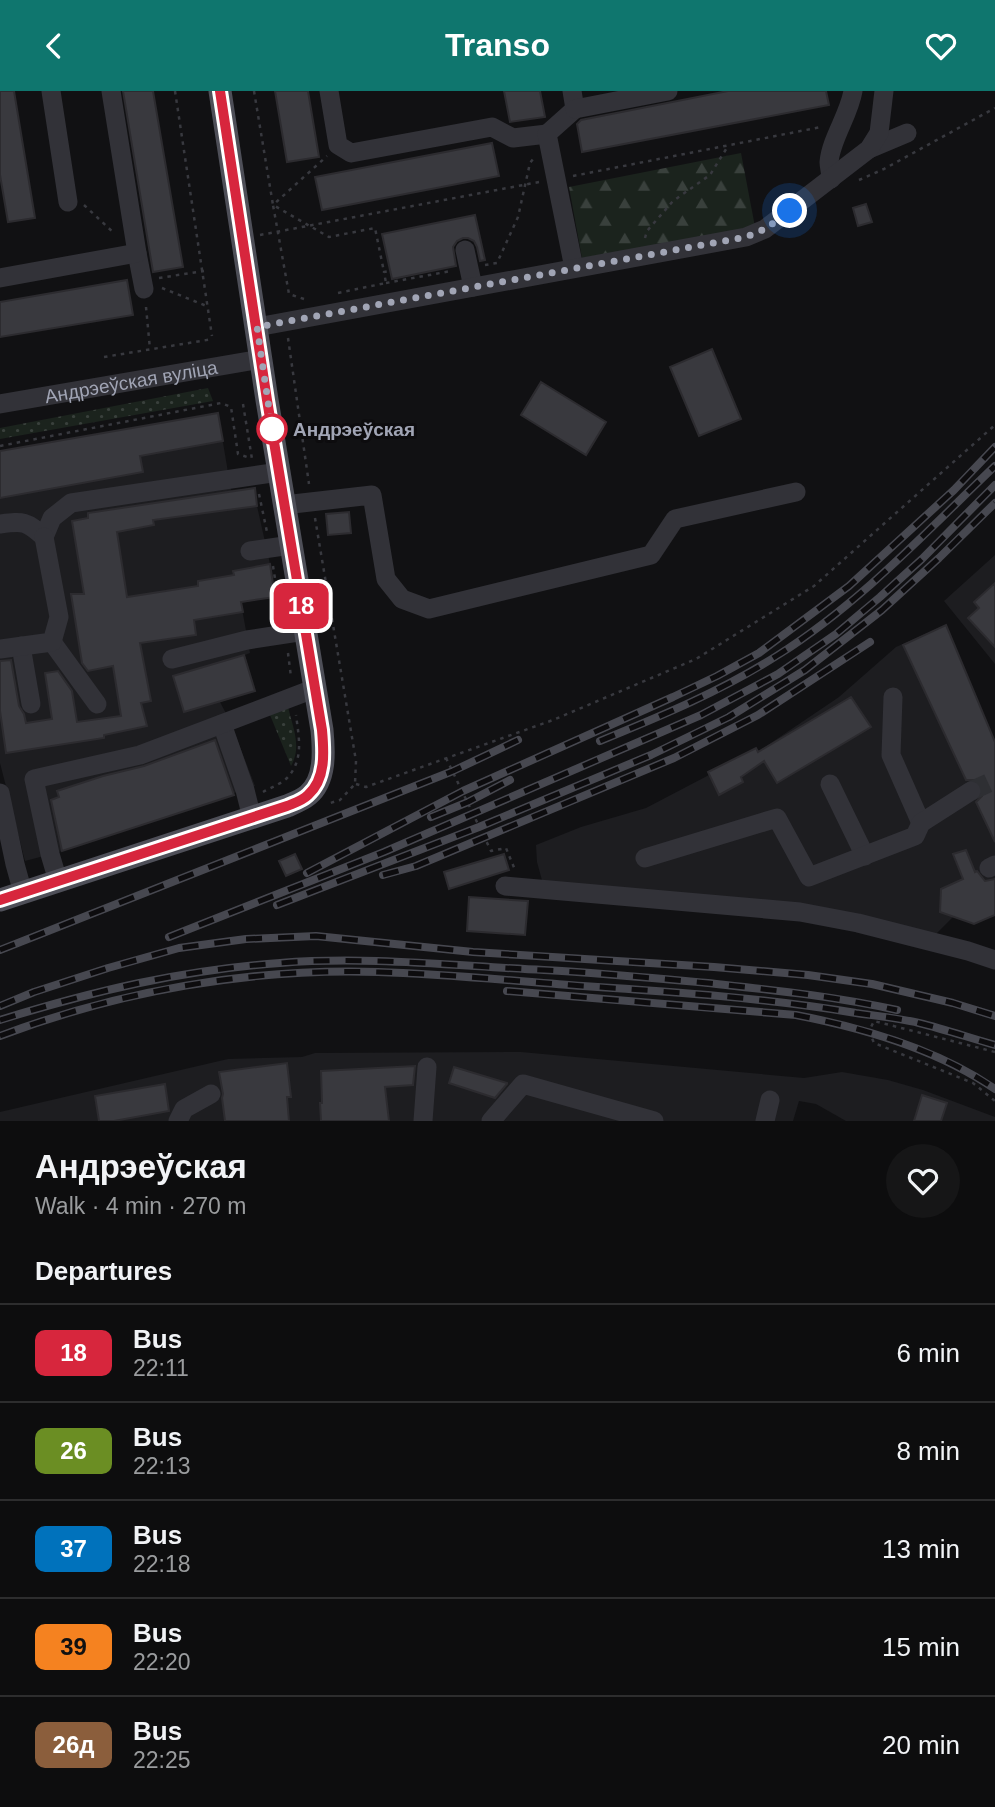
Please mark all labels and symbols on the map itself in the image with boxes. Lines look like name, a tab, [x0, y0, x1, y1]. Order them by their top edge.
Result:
your location	[772, 193, 807, 228]
street label: Андрэеўская вуліца	[43, 356, 219, 407]
marker: Андрэеўская	[257, 414, 287, 444]
place label: Андрэеўская	[293, 419, 415, 440]
line badge: 18	[270, 583, 332, 629]

